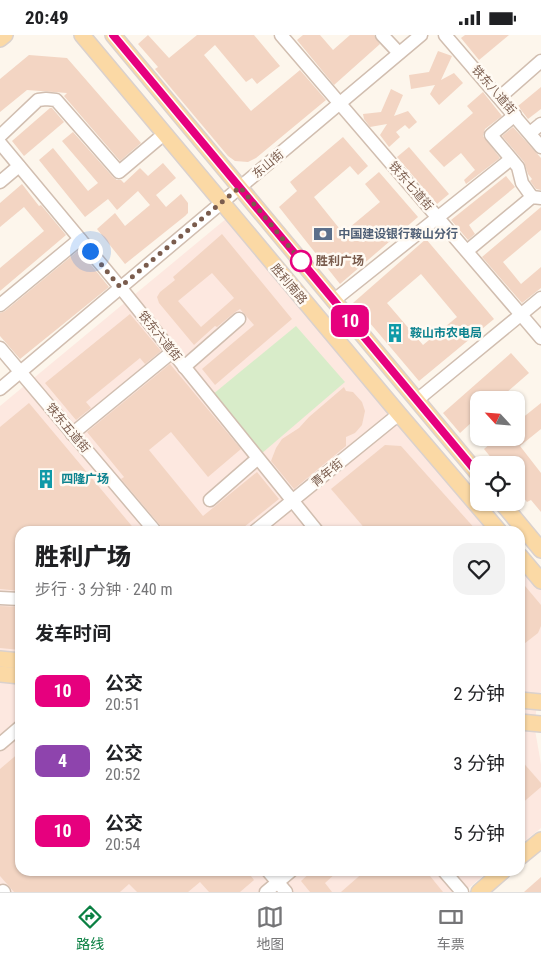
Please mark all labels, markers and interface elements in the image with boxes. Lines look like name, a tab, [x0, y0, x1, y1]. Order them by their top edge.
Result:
text: 20:49	[25, 6, 69, 29]
street label: 铁东八道街	[469, 63, 519, 117]
street label: 东山街	[250, 147, 286, 181]
street label: 铁东七道街	[386, 159, 436, 213]
bank icon: 中国建设银行鞍山分行	[312, 223, 334, 245]
place label: 中国建设银行鞍山分行	[338, 227, 458, 241]
your location	[78, 239, 103, 264]
marker: 胜利广场	[290, 250, 312, 272]
place label: 胜利广场	[316, 254, 364, 268]
street label: 胜利南路	[268, 261, 310, 307]
line badge: 10	[328, 305, 372, 337]
street label: 铁东六道街	[136, 308, 184, 364]
text: 10	[341, 310, 359, 331]
building icon: 鞍山市农电局	[384, 322, 406, 344]
place label: 鞍山市农电局	[410, 326, 482, 340]
north arrow	[470, 391, 525, 446]
map controls	[470, 391, 525, 511]
street label: 铁东五道街	[43, 401, 93, 455]
street label: 青年街	[309, 456, 345, 490]
button: locate	[470, 456, 525, 511]
building icon: 四隆广场	[35, 468, 57, 490]
place label: 四隆广场	[61, 472, 109, 486]
text: 胜利广场	[35, 543, 131, 571]
button: heart	[453, 543, 505, 595]
text: 步行 · 3 分钟 · 240 m	[35, 580, 172, 599]
text: 发车时间	[35, 622, 111, 645]
text: 公交	[105, 672, 143, 695]
text: 10	[53, 680, 72, 701]
text: 2 分钟	[453, 682, 505, 705]
text: 20:51	[105, 695, 140, 714]
text: 公交	[105, 742, 143, 765]
text: 4	[58, 750, 67, 771]
text: 3 分钟	[453, 752, 505, 775]
text: 20:52	[105, 765, 140, 784]
text: 公交	[105, 812, 143, 835]
text: 10	[53, 820, 72, 841]
text: 5 分钟	[453, 822, 505, 845]
text: 20:54	[105, 835, 140, 854]
tab: 路线	[76, 903, 104, 953]
tab: 地图	[256, 903, 284, 953]
tab: 车票	[437, 903, 465, 953]

